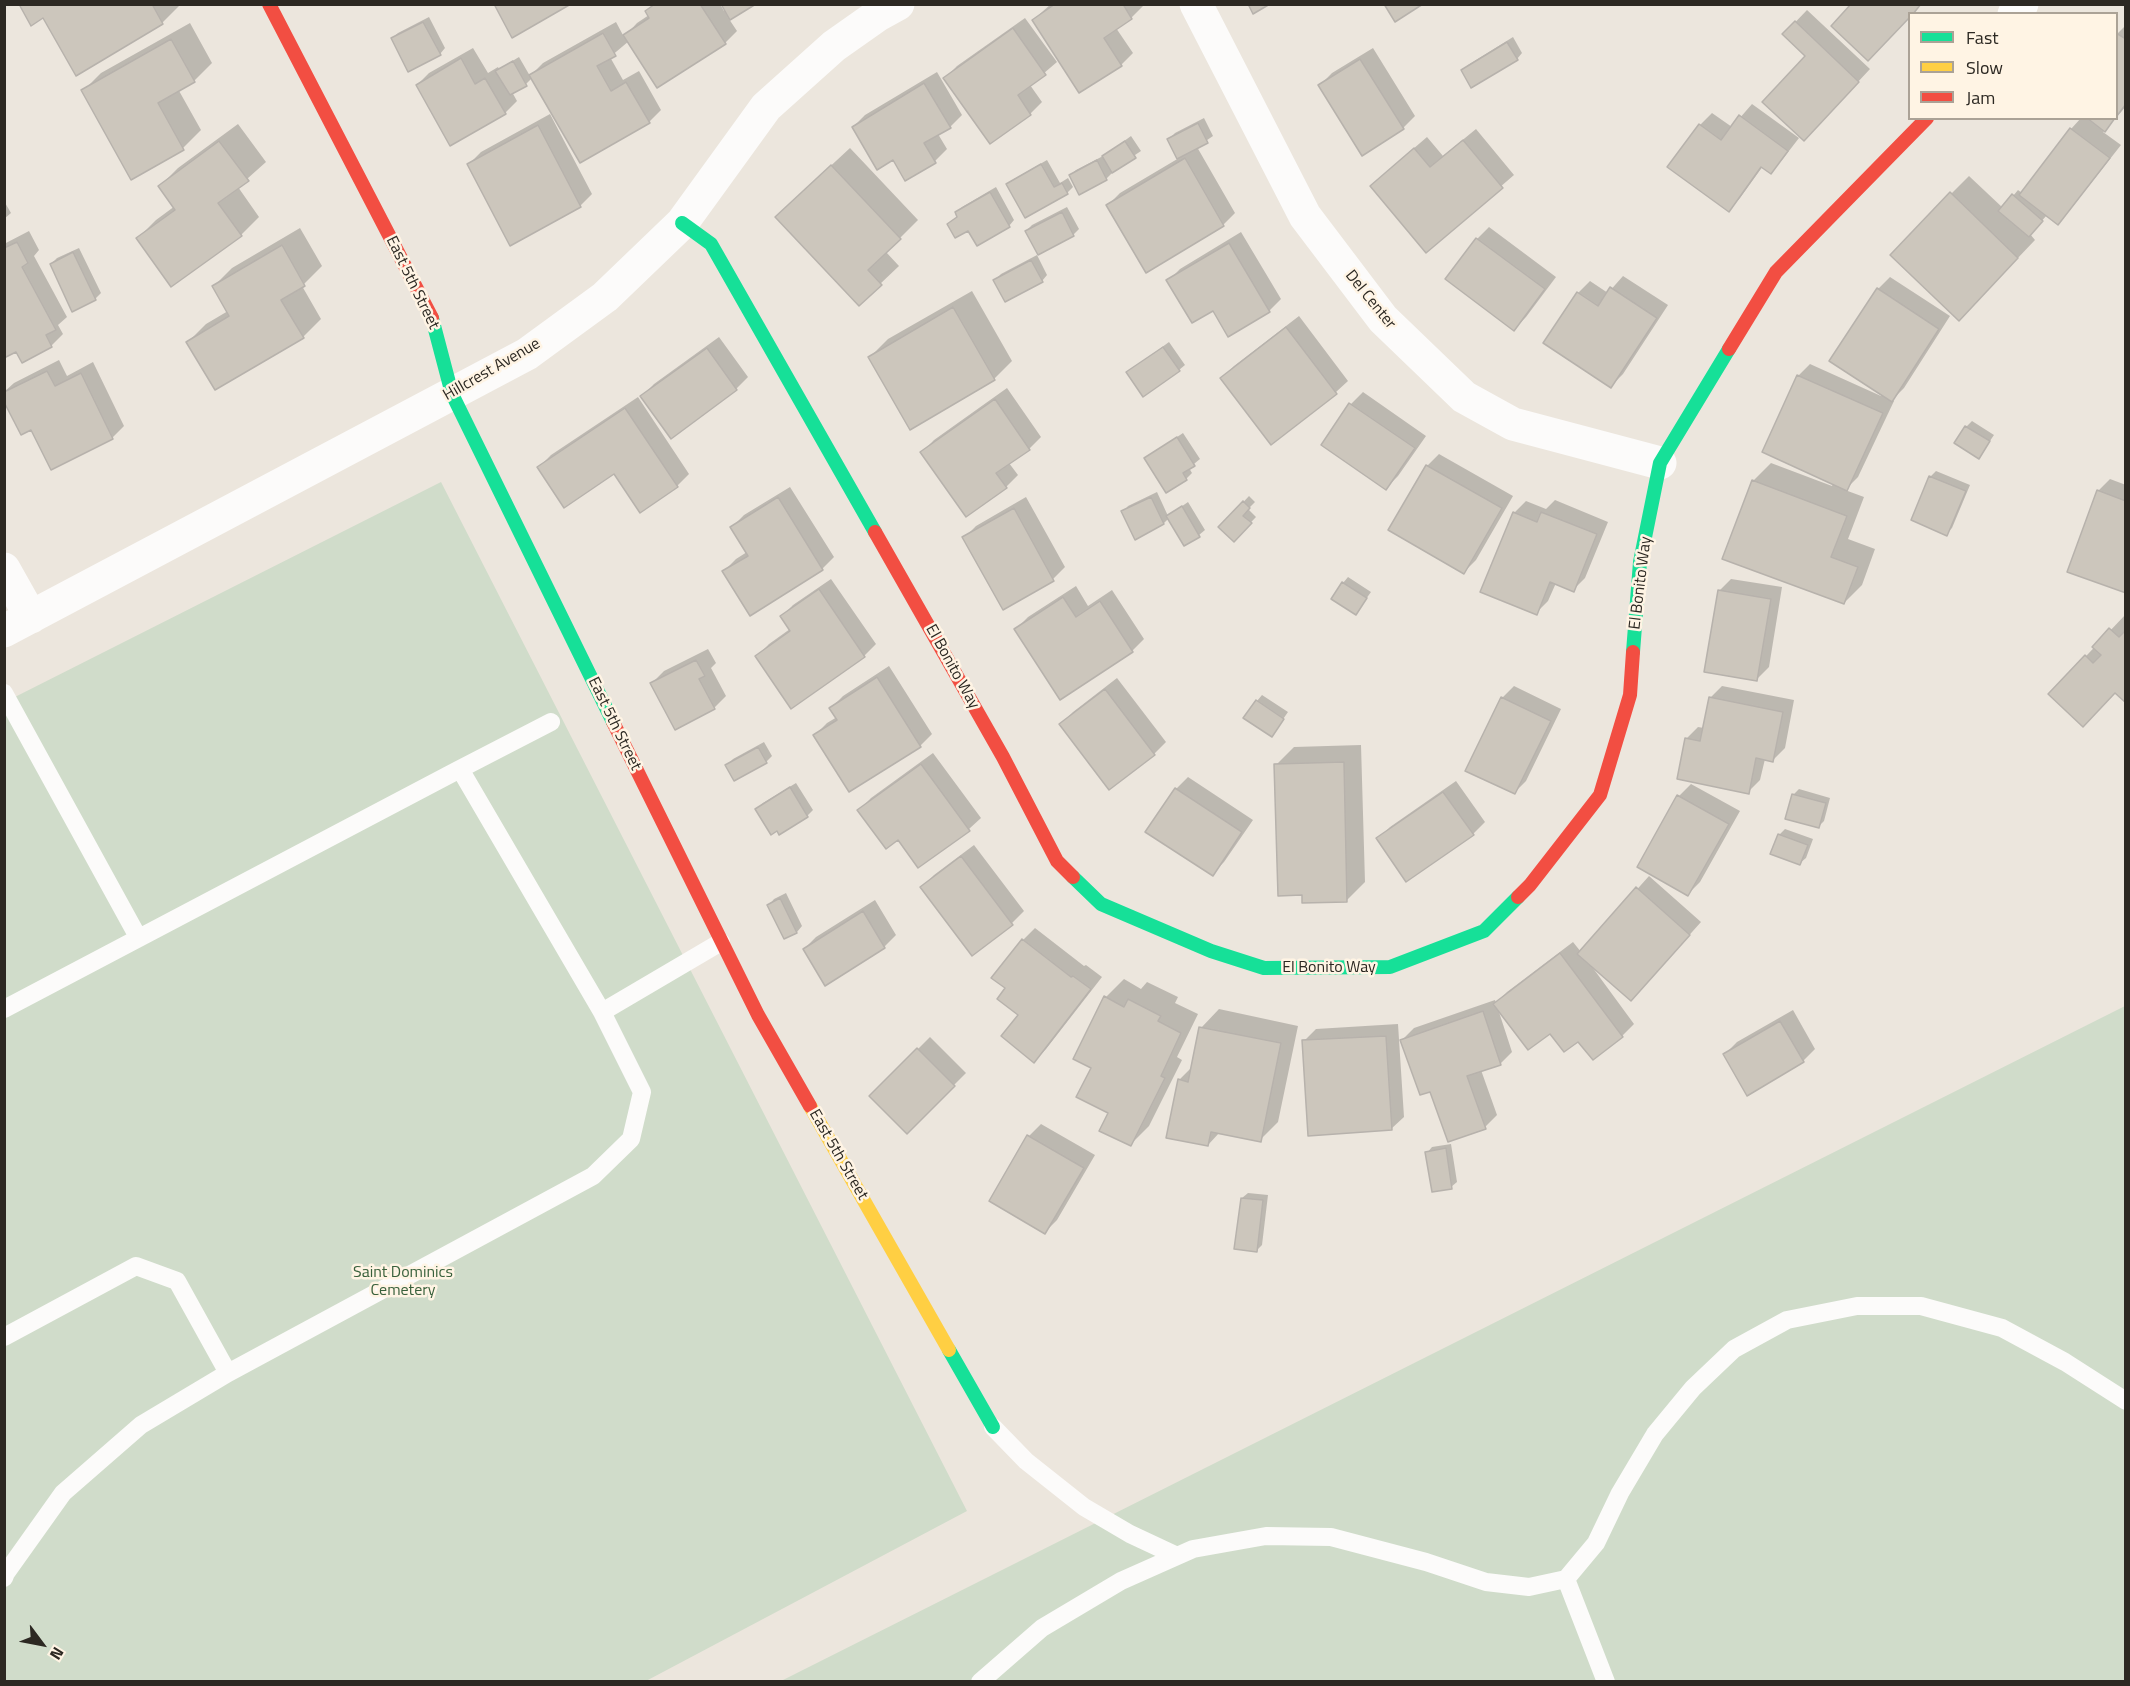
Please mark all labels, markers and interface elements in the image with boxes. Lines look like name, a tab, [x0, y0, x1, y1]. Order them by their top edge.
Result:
legend	[1908, 12, 2118, 120]
text: Fast	[1966, 24, 1999, 51]
text: Slow	[1966, 54, 2003, 81]
text: Jam	[1966, 84, 1995, 111]
street label: East 5th Street	[381, 233, 443, 333]
street label: Del Center	[1341, 267, 1399, 333]
street label: Hillcrest Avenue	[440, 334, 544, 406]
street label: El Bonito Way	[1626, 535, 1656, 631]
street label: El Bonito Way	[921, 621, 983, 713]
street label: East 5th Street	[583, 674, 645, 774]
street label: El Bonito Way	[1282, 958, 1376, 978]
street label: East 5th Street	[804, 1106, 872, 1204]
park label: Saint Dominics Cemetery	[353, 1263, 453, 1301]
north arrow	[12, 1614, 72, 1674]
text: N	[44, 1642, 70, 1665]

